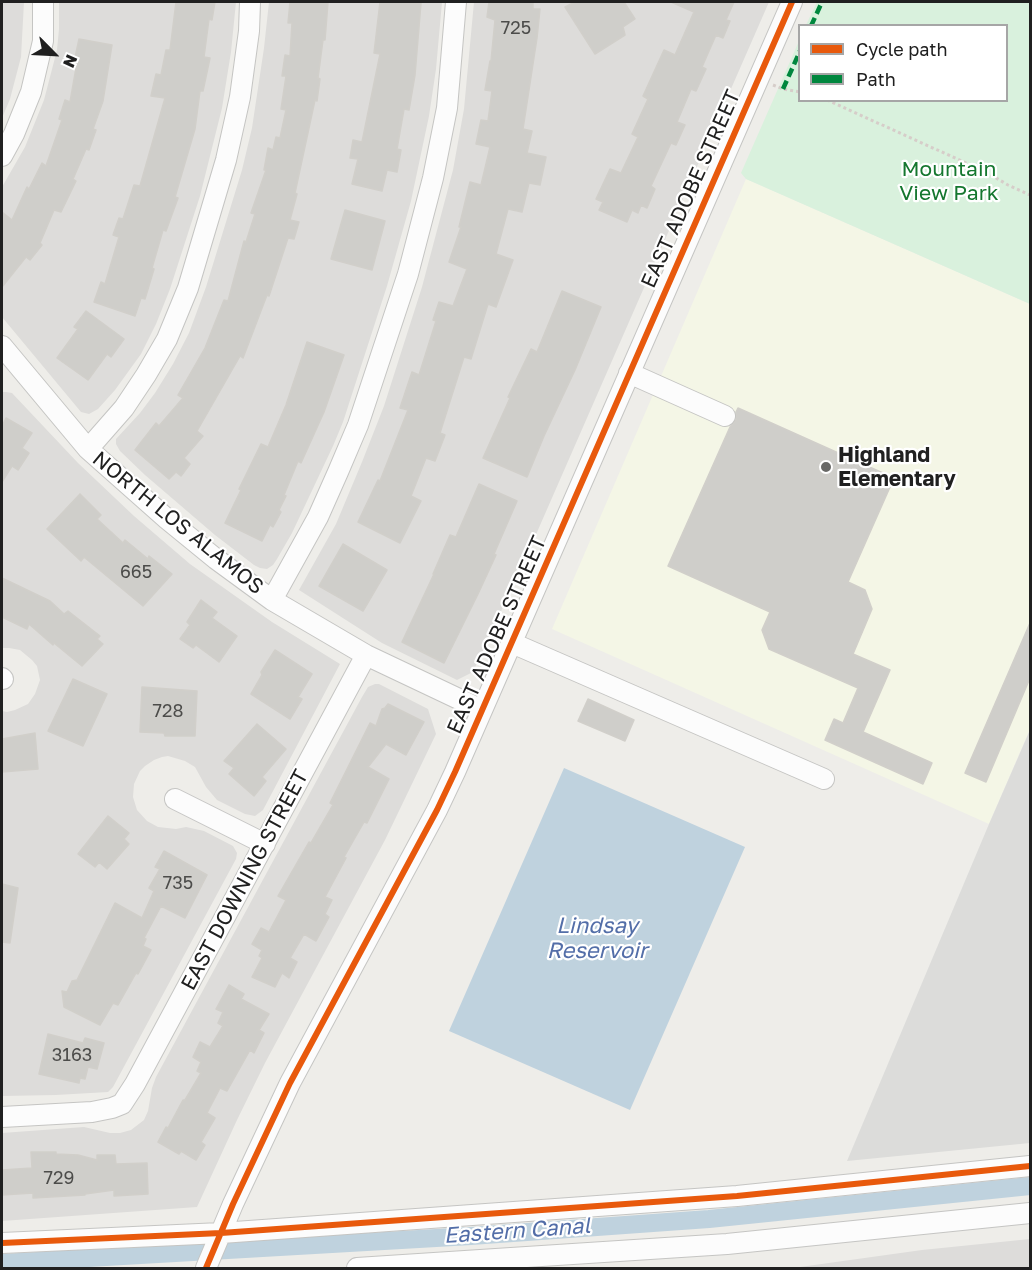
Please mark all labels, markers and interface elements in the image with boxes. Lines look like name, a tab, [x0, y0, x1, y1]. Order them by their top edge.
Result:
house number: 725	[501, 17, 531, 39]
north arrow	[24, 24, 84, 84]
legend	[798, 24, 1008, 102]
text: Cycle path	[856, 38, 948, 60]
text: N	[59, 52, 82, 71]
text: Path	[856, 68, 896, 90]
street label: EAST ADOBE STREET	[636, 86, 746, 292]
park label: Mountain View Park	[899, 156, 999, 206]
place label: Highland Elementary	[838, 442, 956, 492]
street label: NORTH LOS ALAMOS	[87, 446, 269, 600]
marker: Highland Elementary	[819, 460, 833, 474]
street label: EAST ADOBE STREET	[442, 532, 552, 738]
house number: 665	[120, 561, 152, 583]
house number: 728	[153, 700, 183, 722]
street label: EAST DOWNING STREET	[176, 765, 314, 995]
house number: 735	[163, 872, 193, 894]
water label: Lindsay Reservoir	[547, 913, 647, 964]
house number: 3163	[52, 1044, 92, 1066]
house number: 729	[44, 1167, 74, 1189]
water label: Eastern Canal	[443, 1213, 591, 1249]

